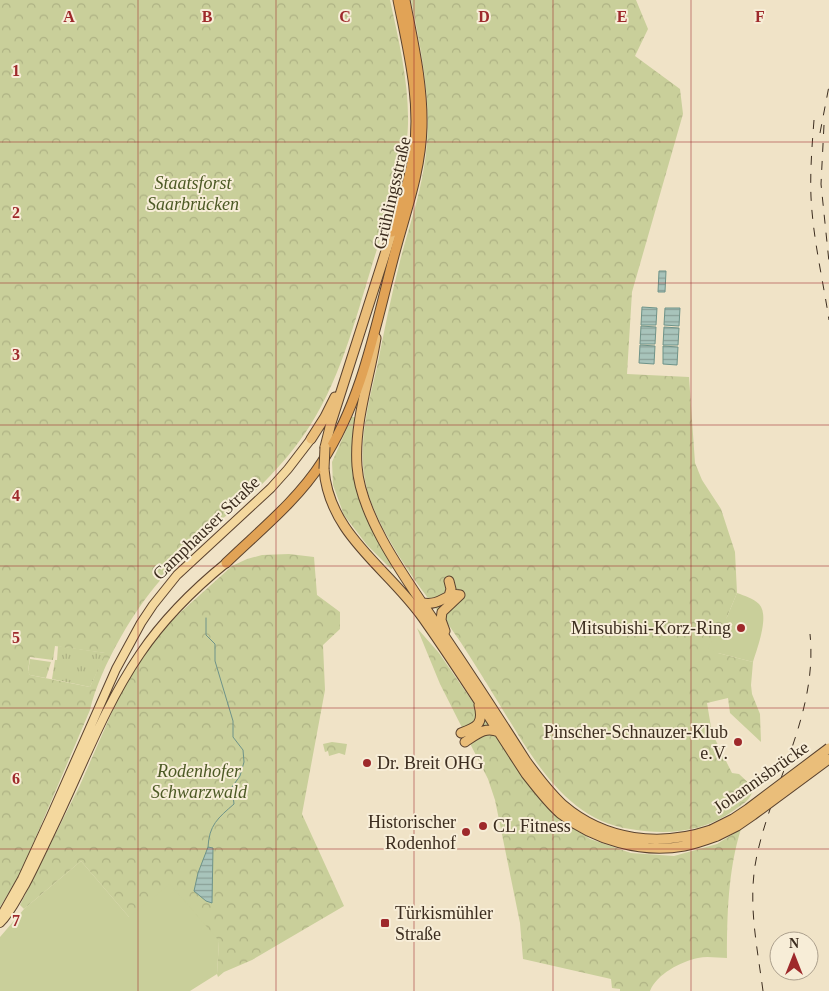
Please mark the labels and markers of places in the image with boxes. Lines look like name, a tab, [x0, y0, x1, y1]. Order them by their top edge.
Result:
place label: Mitsubishi-Korz-Ring	[571, 618, 731, 638]
marker: Mitsubishi-Korz-Ring	[735, 622, 747, 634]
place label: Pinscher-Schnauzer-Klub e.V.	[544, 722, 728, 763]
marker: Pinscher-Schnauzer-Klub e.V.	[732, 736, 744, 748]
place label: Dr. Breit OHG	[377, 753, 484, 773]
marker: Dr. Breit OHG	[361, 757, 373, 769]
place label: Historischer Rodenhof	[368, 812, 456, 853]
place label: CL Fitness	[493, 816, 571, 836]
marker: CL Fitness	[477, 820, 489, 832]
marker: Historischer Rodenhof	[460, 826, 472, 838]
place label: Türkismühler Straße	[395, 903, 493, 944]
marker: Türkismühler Straße	[379, 917, 391, 929]

